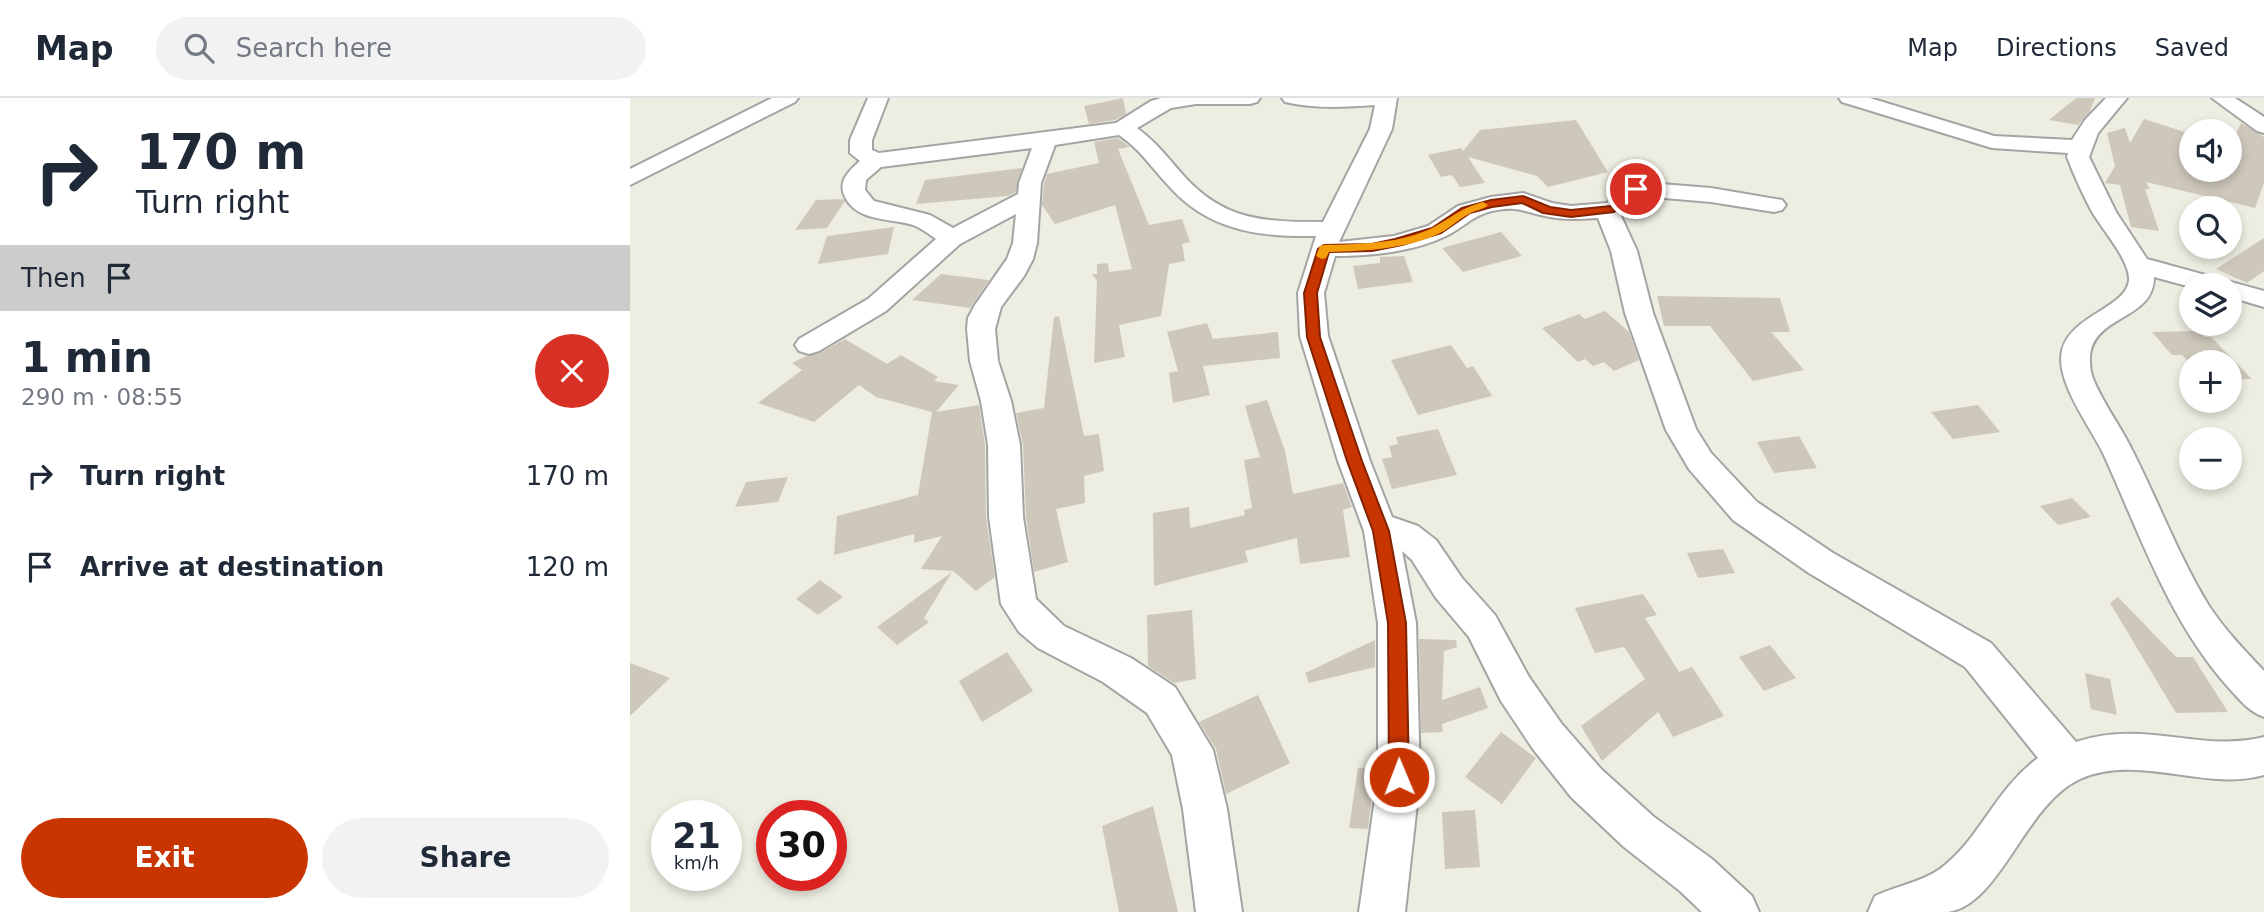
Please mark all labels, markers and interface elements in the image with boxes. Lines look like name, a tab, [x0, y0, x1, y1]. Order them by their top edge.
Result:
search box	[156, 17, 646, 80]
text: Map	[35, 29, 114, 68]
icon: search	[180, 29, 218, 67]
text: Search here	[236, 33, 392, 63]
text: Map	[1907, 34, 1958, 62]
text: Directions	[1996, 34, 2117, 62]
text: Saved	[2155, 34, 2229, 62]
map controls	[2179, 119, 2242, 490]
button: sound	[2179, 119, 2242, 182]
text: 170 m	[136, 124, 306, 181]
icon: right	[21, 126, 112, 217]
pin	[1606, 159, 1666, 219]
icon: arrive	[1617, 170, 1655, 208]
text: Turn right	[136, 183, 289, 221]
button: search	[2179, 196, 2242, 259]
icon: arrive	[100, 259, 138, 297]
text: Then	[21, 263, 86, 293]
button: layers	[2179, 273, 2242, 336]
text: 1 min	[21, 333, 153, 382]
button: close	[535, 334, 609, 408]
button: +	[2179, 350, 2242, 413]
text: 290 m · 08:55	[21, 384, 183, 410]
button: −	[2179, 427, 2242, 490]
icon: right	[21, 457, 59, 495]
text: Turn right	[80, 461, 225, 491]
text: 170 m	[526, 461, 609, 491]
icon: arrive	[21, 548, 59, 586]
text: Arrive at destination	[80, 552, 384, 582]
text: 120 m	[526, 552, 609, 582]
position arrow	[1362, 740, 1436, 814]
speed limit sign: 30	[756, 800, 847, 891]
text: 21	[672, 816, 721, 856]
button: Exit	[21, 818, 308, 898]
button: Share	[322, 818, 609, 898]
text: km/h	[674, 852, 719, 873]

